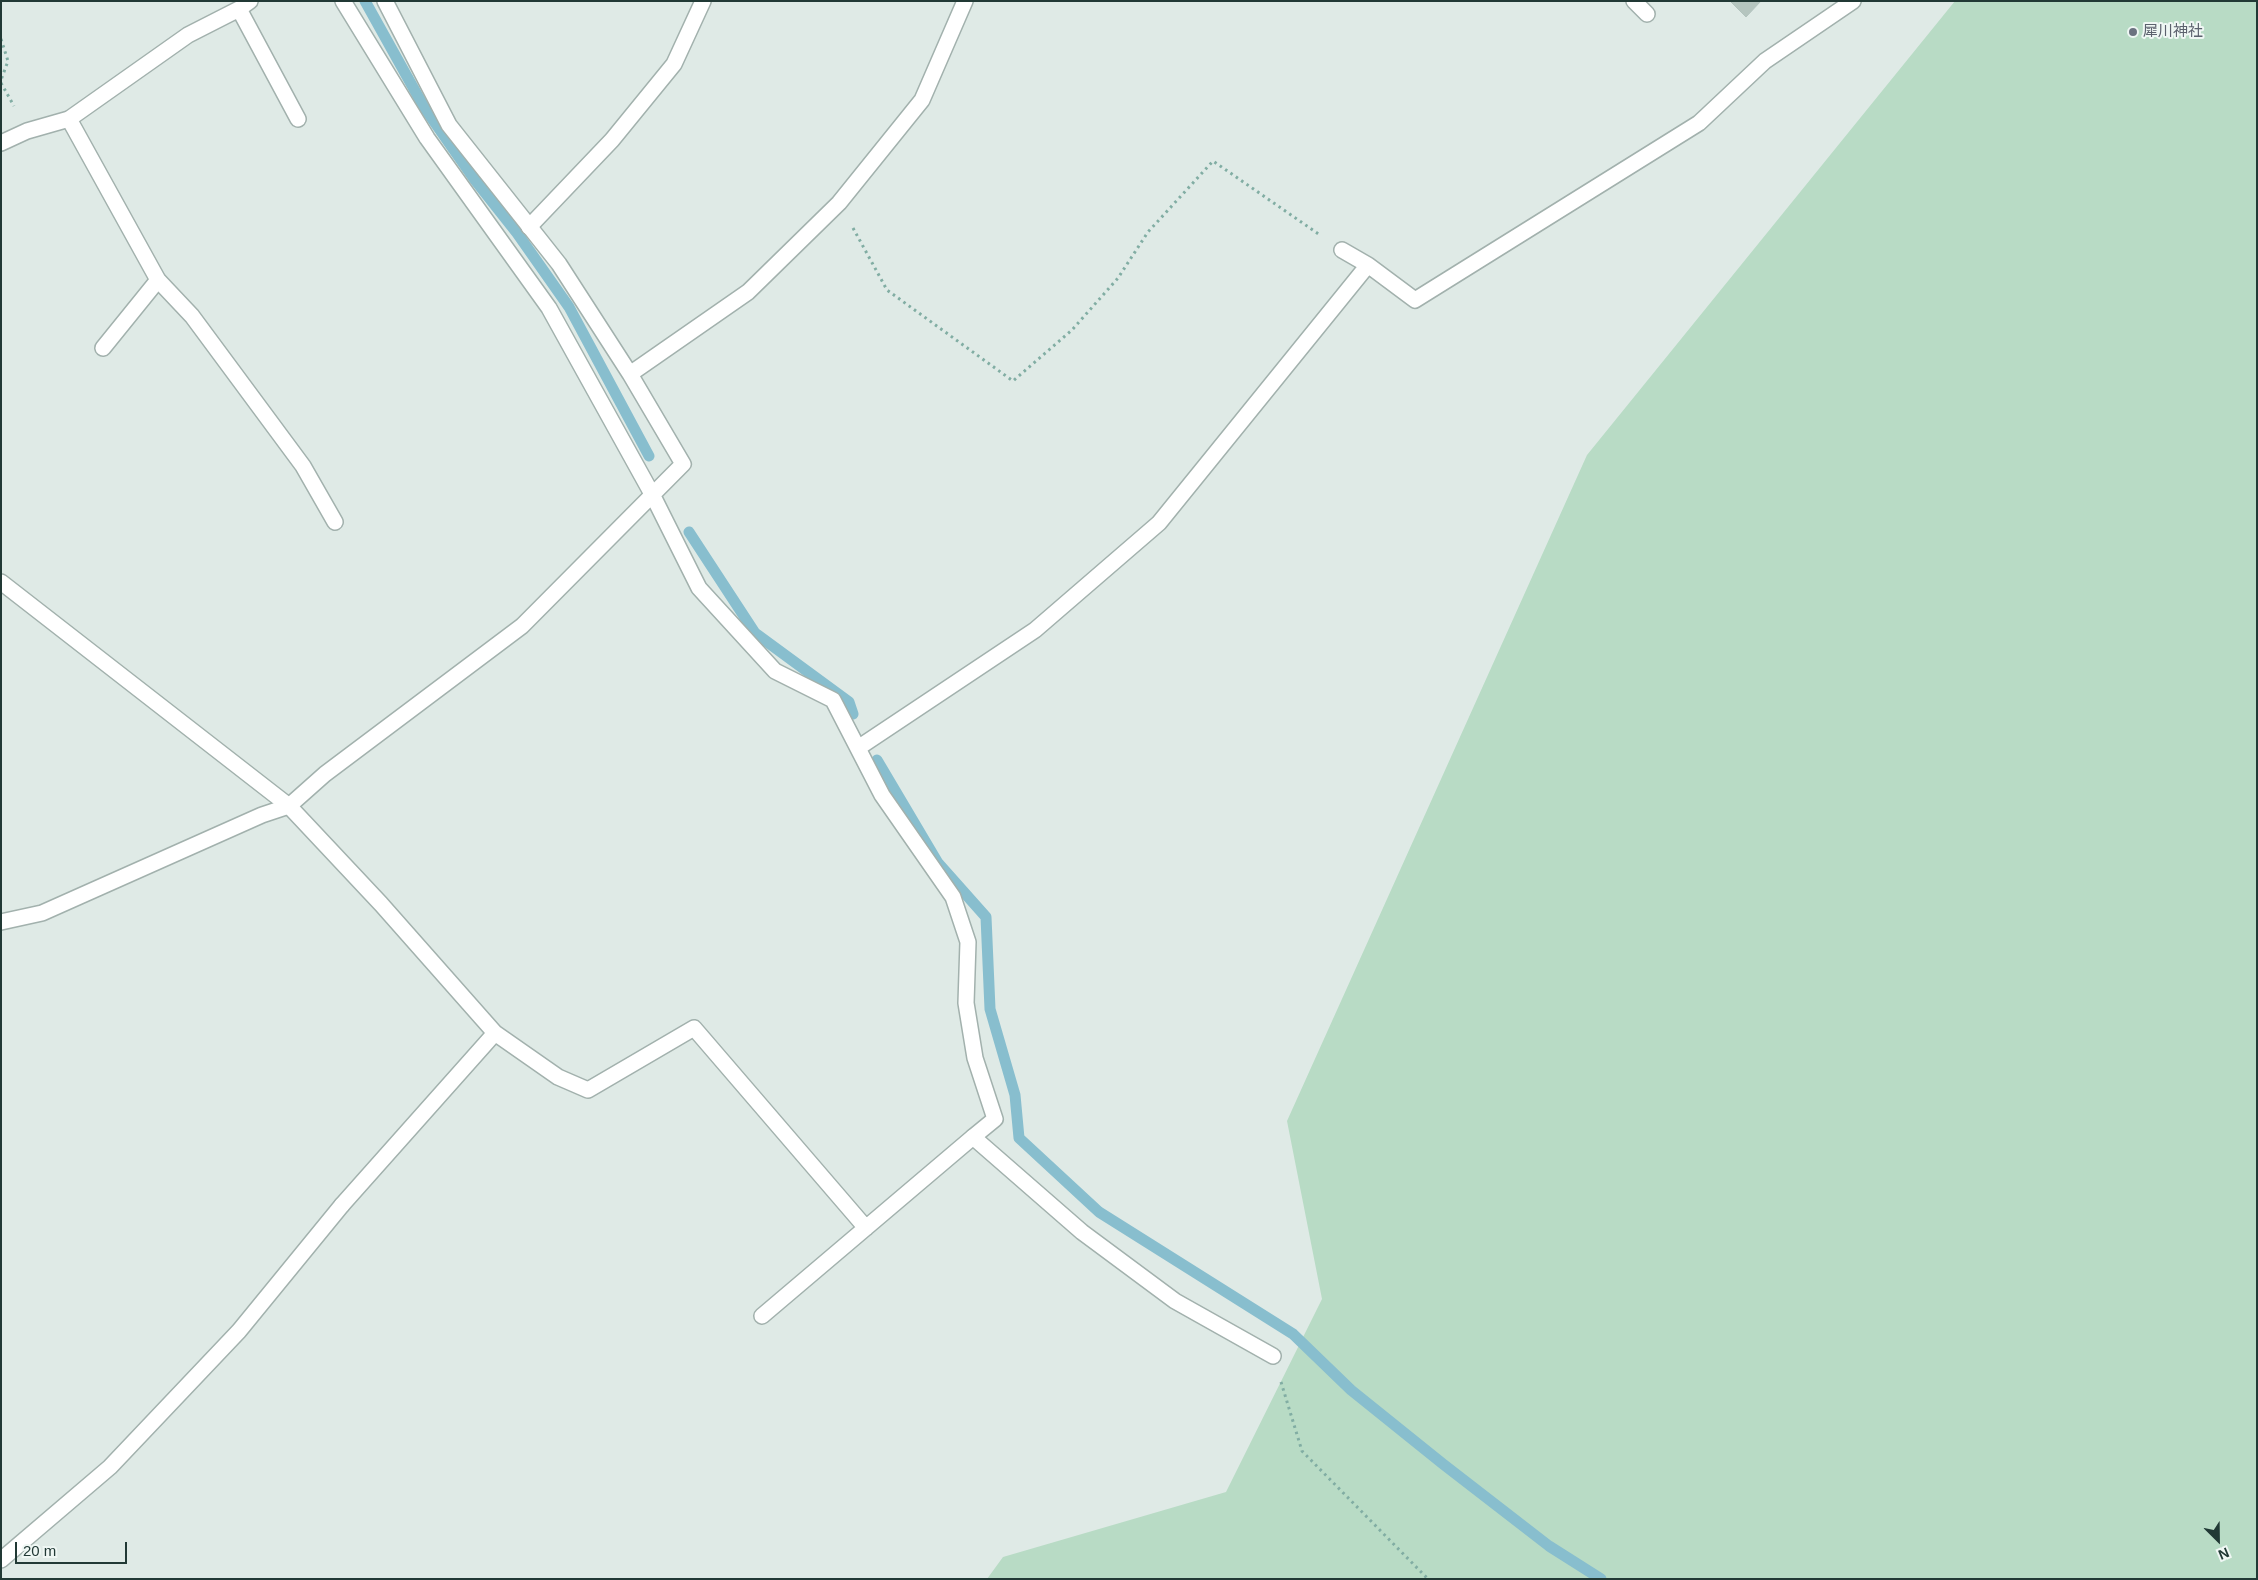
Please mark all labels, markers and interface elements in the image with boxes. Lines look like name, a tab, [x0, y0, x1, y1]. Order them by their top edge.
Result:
place label: 犀川神社	[2143, 23, 2203, 41]
marker: 犀川神社	[2127, 26, 2139, 38]
north arrow	[2193, 1515, 2243, 1565]
scale bar	[18, 1532, 130, 1564]
text: 20 m	[23, 1542, 56, 1559]
text: N	[2216, 1544, 2232, 1563]

